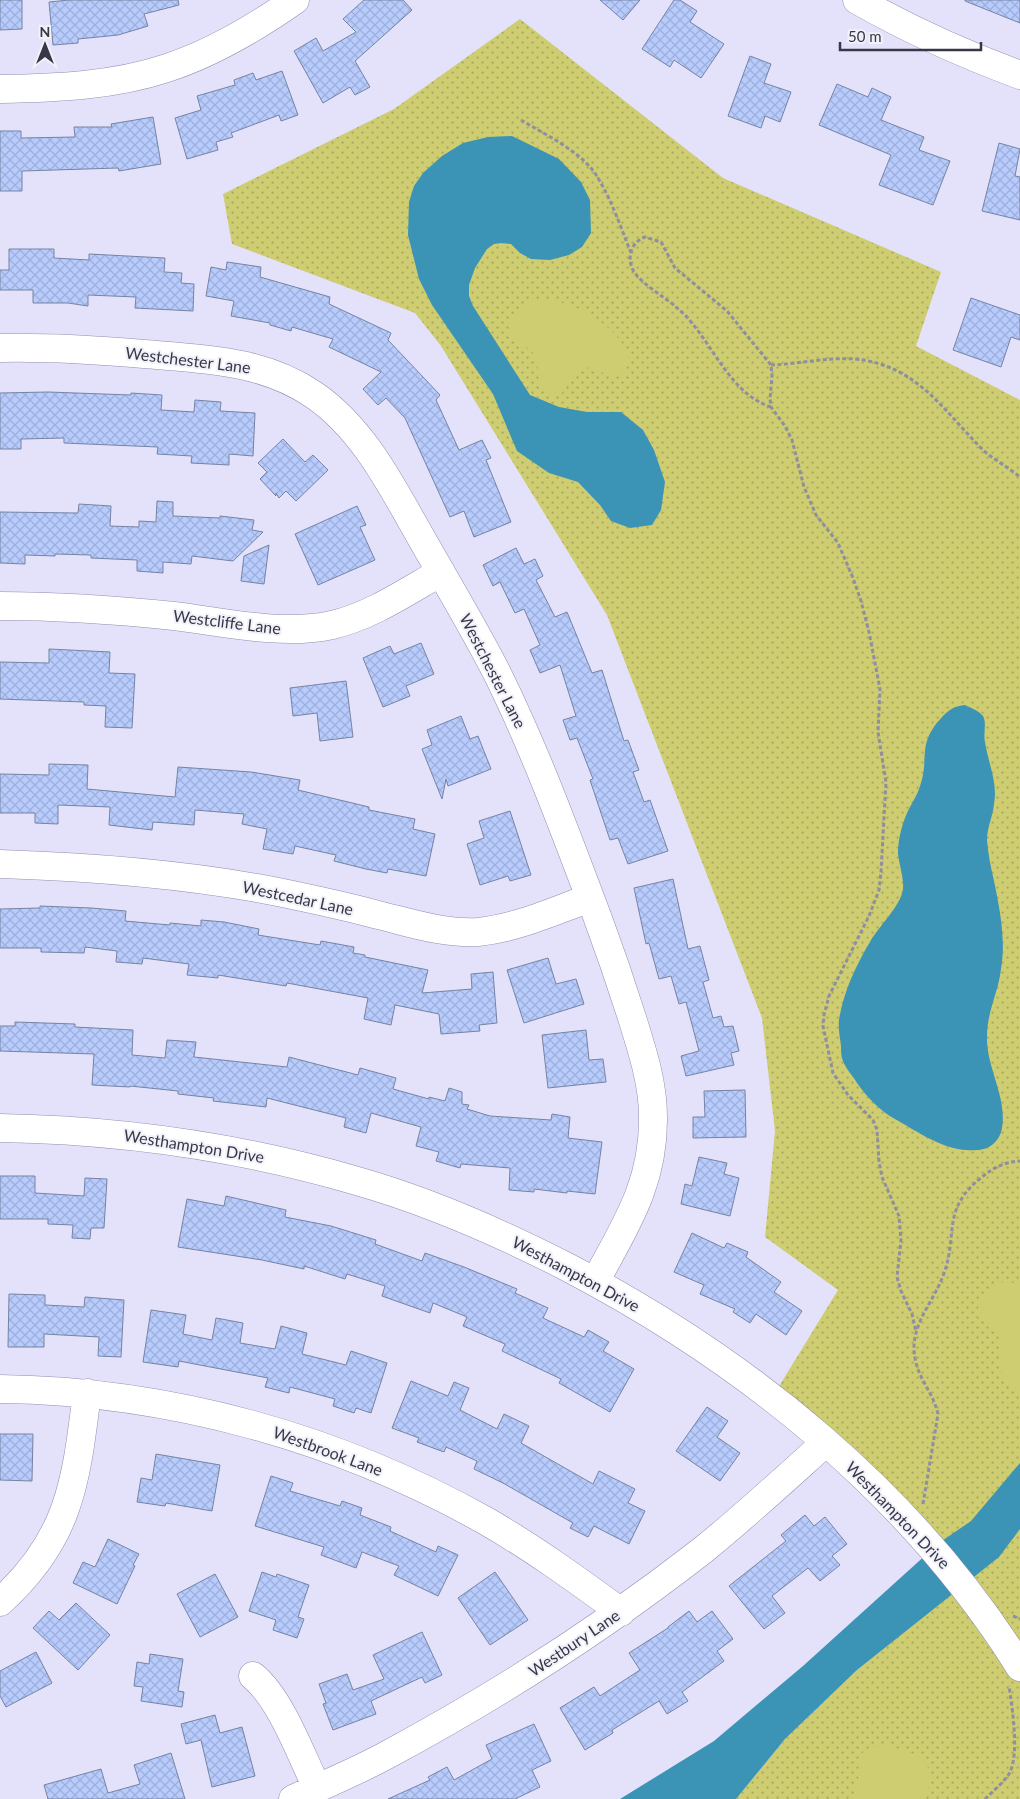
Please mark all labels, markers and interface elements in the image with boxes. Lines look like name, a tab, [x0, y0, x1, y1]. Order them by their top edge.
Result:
north arrow	[20, 20, 70, 70]
scale bar	[840, 20, 981, 52]
text: N	[40, 23, 50, 40]
text: 50 m	[848, 27, 882, 45]
street label: Westchester Lane	[124, 342, 252, 377]
street label: Westcliffe Lane	[172, 605, 282, 638]
street label: Westchester Lane	[456, 610, 531, 731]
street label: Westcedar Lane	[241, 877, 355, 919]
street label: Westhampton Drive	[123, 1125, 266, 1166]
street label: Westhampton Drive	[509, 1232, 643, 1315]
street label: Westbrook Lane	[271, 1422, 386, 1479]
street label: Westhampton Drive	[842, 1457, 954, 1572]
street label: Westbury Lane	[524, 1605, 623, 1680]

